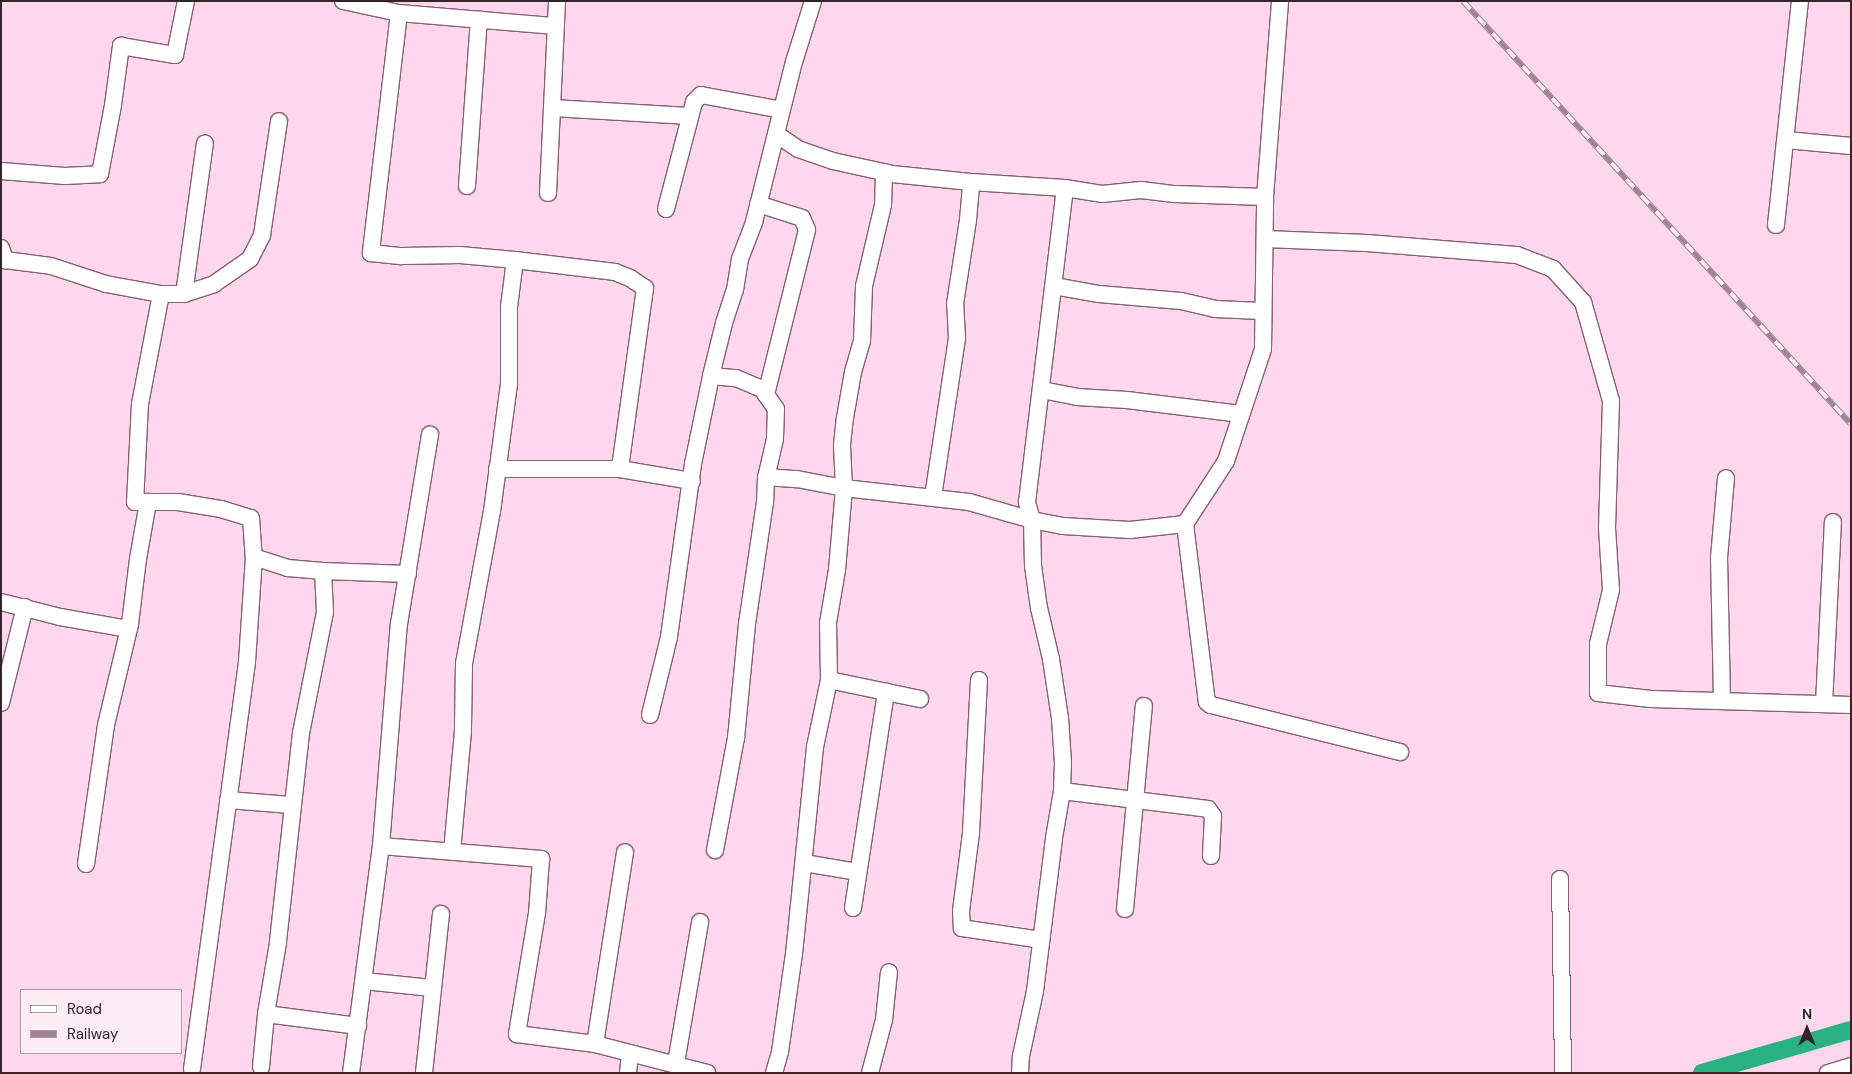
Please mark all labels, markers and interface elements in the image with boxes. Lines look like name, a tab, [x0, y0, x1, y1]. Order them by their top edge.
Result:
legend	[20, 989, 182, 1054]
text: Road	[67, 999, 102, 1019]
north arrow	[1782, 1004, 1832, 1054]
text: N	[1802, 1005, 1812, 1023]
text: Railway	[67, 1024, 118, 1044]

